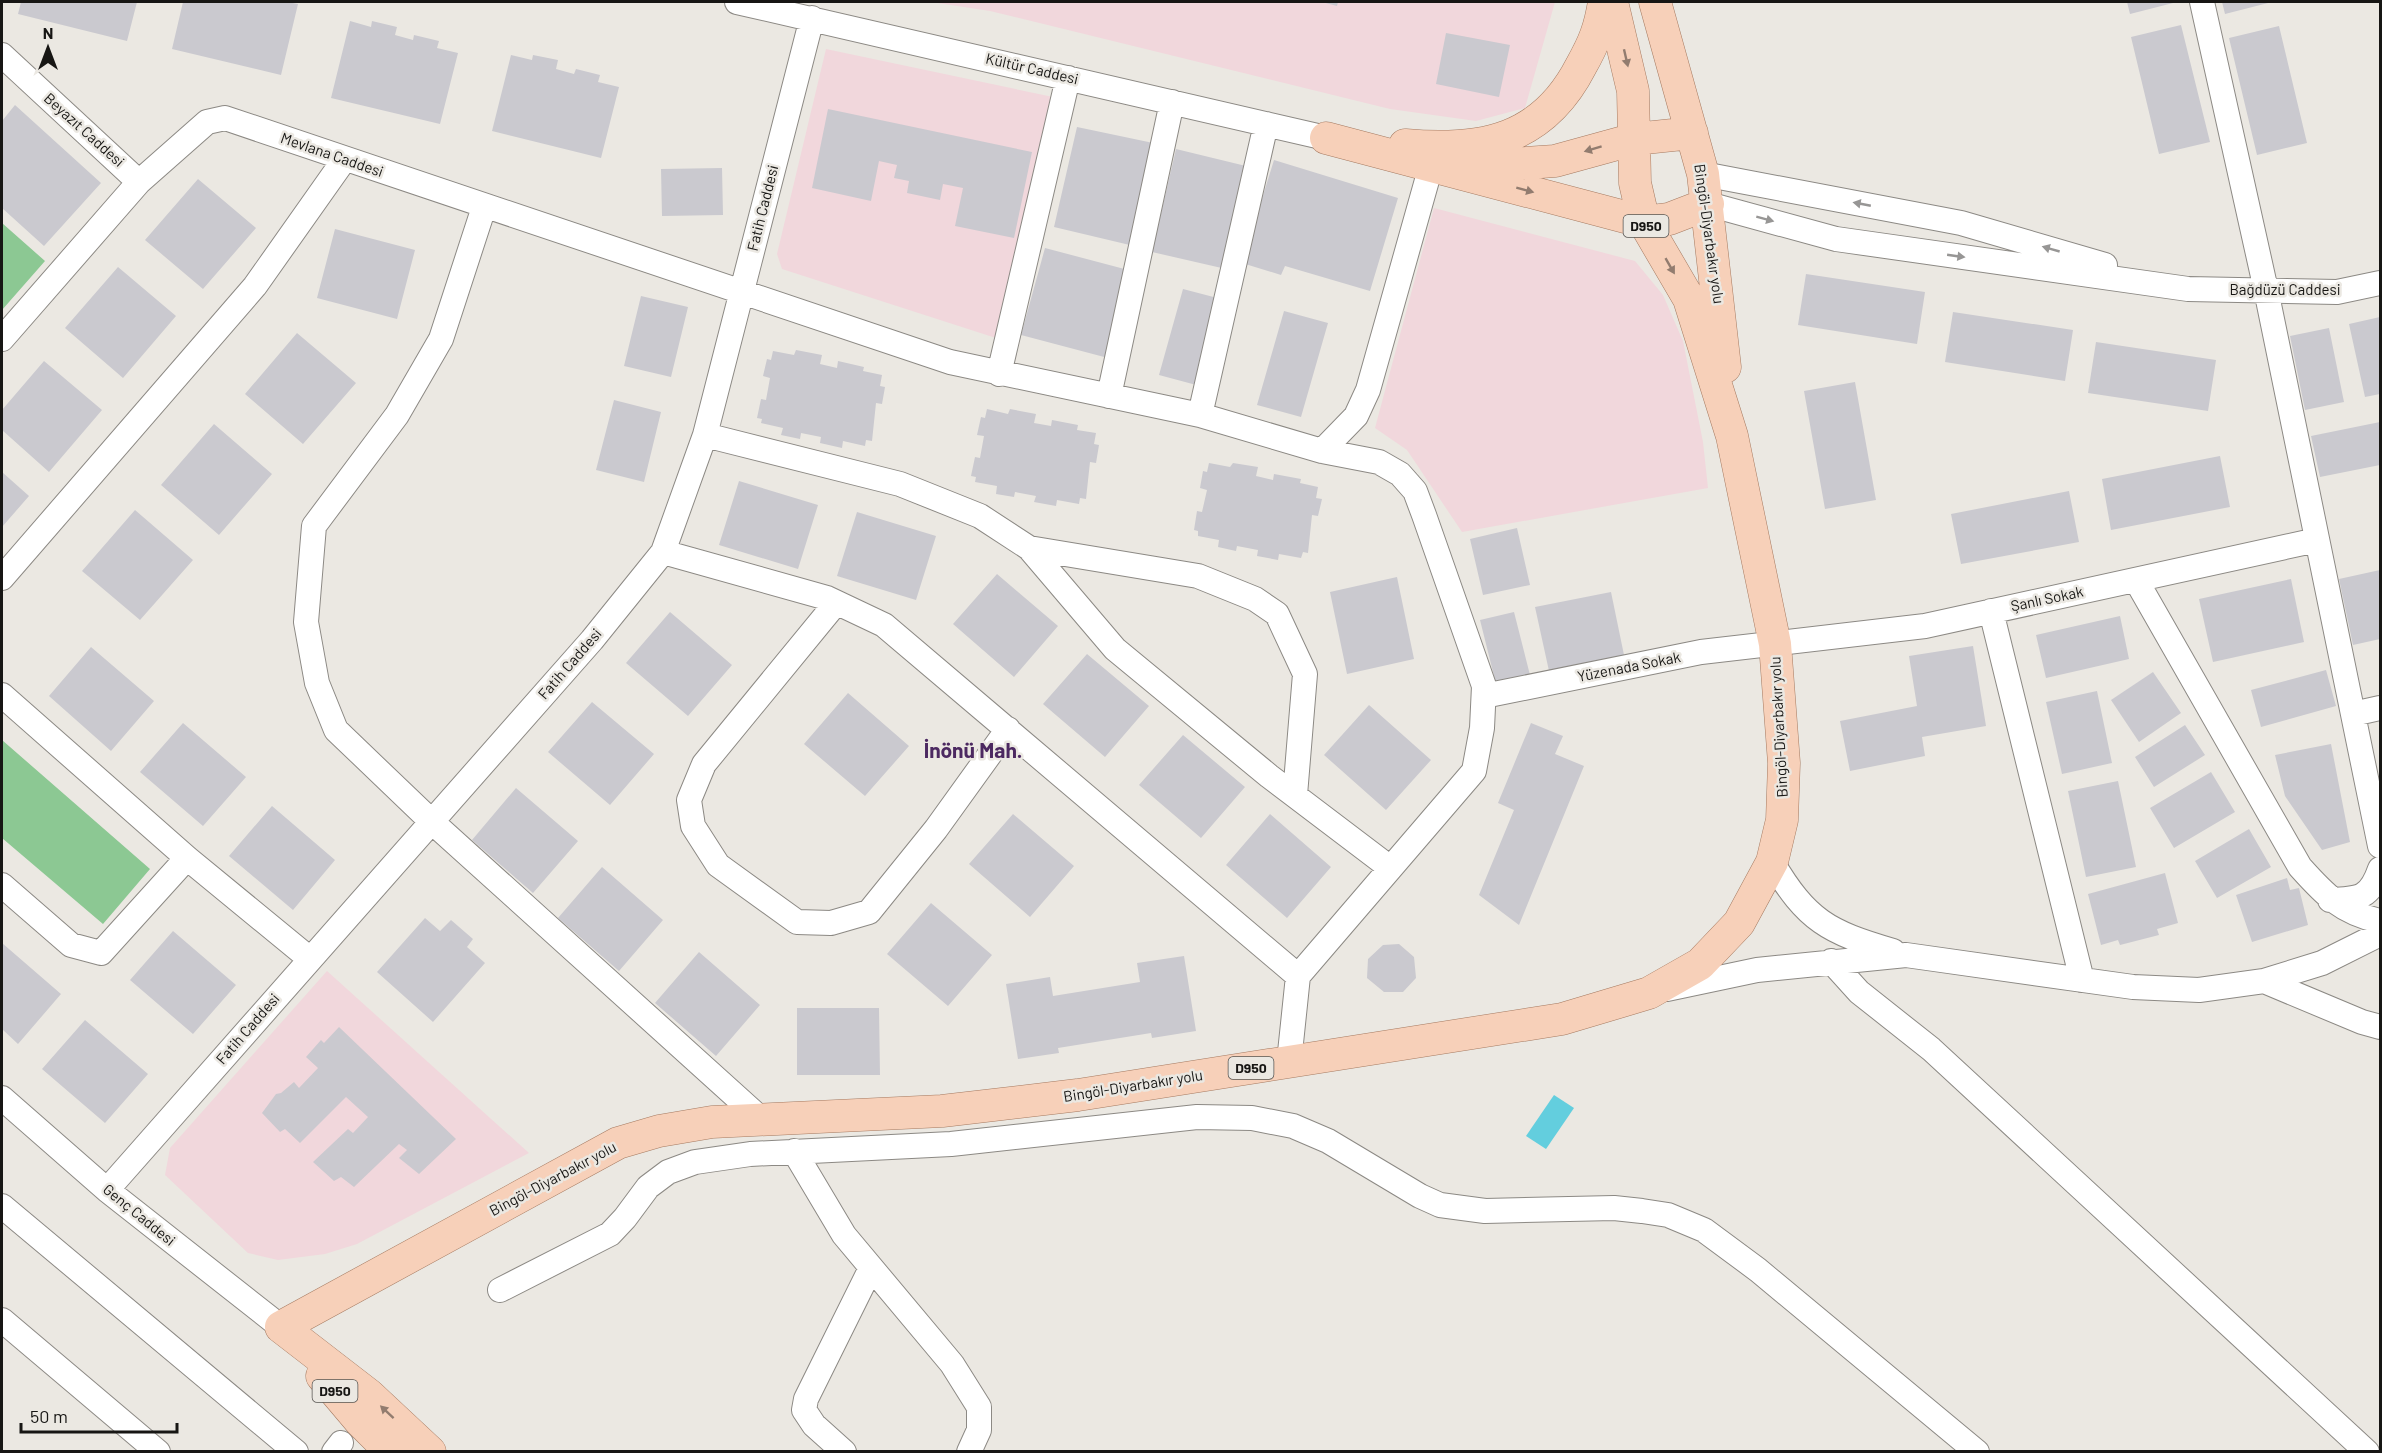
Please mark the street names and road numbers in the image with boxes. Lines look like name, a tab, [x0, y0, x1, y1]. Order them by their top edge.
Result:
street label: Kültür Caddesi	[984, 49, 1080, 87]
street label: Beyazıt Caddesi	[41, 88, 129, 170]
street label: Mevlana Caddesi	[279, 128, 386, 180]
street label: Fatih Caddesi	[743, 163, 781, 253]
street label: Bingöl-Diyarbakır yolu	[1691, 163, 1729, 305]
road number: D950	[1624, 215, 1668, 237]
street label: Bağdüzü Caddesi	[2230, 280, 2341, 298]
street label: Şanlı Sokak	[2009, 581, 2085, 614]
street label: Fatih Caddesi	[534, 624, 605, 702]
street label: Yüzenada Sokak	[1576, 647, 1682, 685]
street label: Bingöl-Diyarbakır yolu	[1765, 656, 1791, 798]
street label: Fatih Caddesi	[212, 989, 283, 1067]
road number: D950	[1228, 1057, 1274, 1079]
street label: Bingöl-Diyarbakır yolu	[1062, 1065, 1204, 1105]
street label: Bingöl-Diyarbakır yolu	[486, 1137, 619, 1219]
street label: Genç Caddesi	[100, 1180, 179, 1249]
road number: D950	[312, 1380, 358, 1402]

